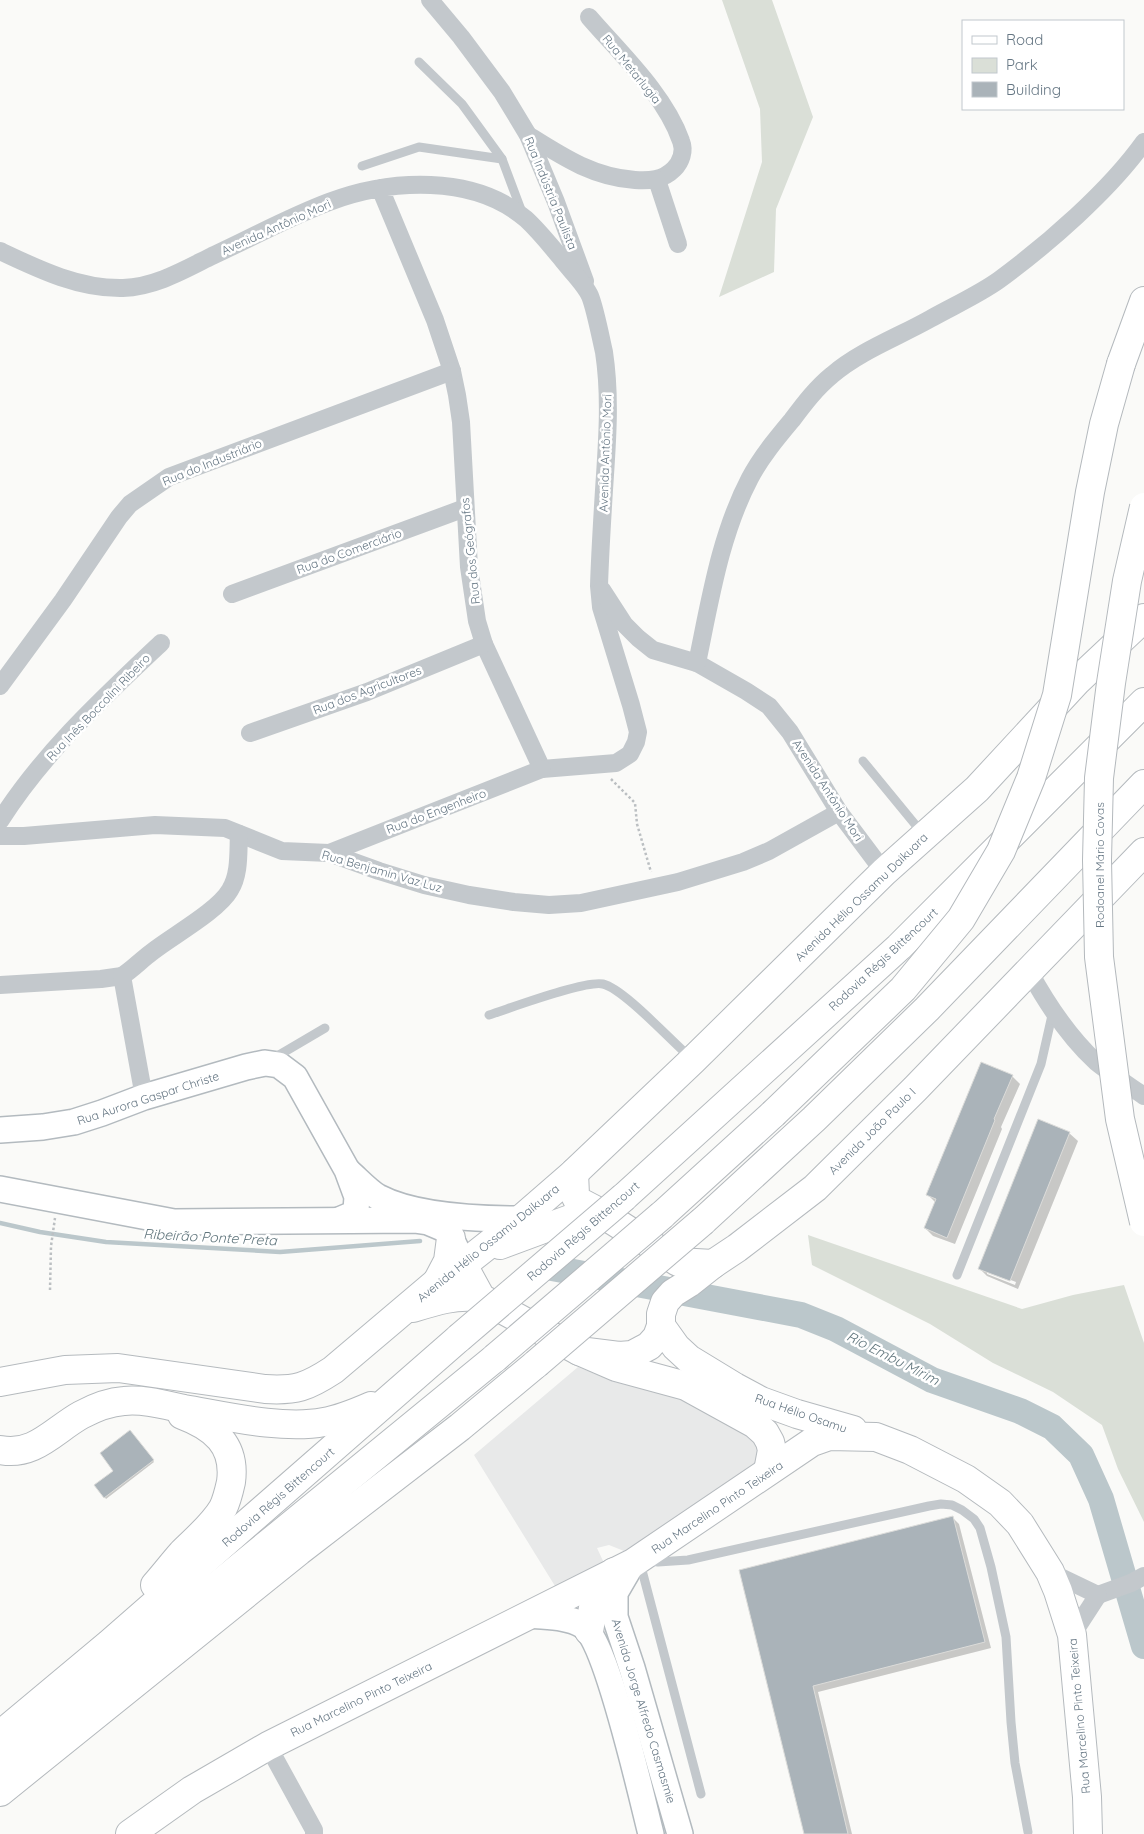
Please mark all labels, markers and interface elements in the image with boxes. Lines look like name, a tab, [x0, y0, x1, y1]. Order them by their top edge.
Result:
legend	[962, 20, 1124, 110]
text: Road	[1006, 30, 1043, 49]
street label: Rua Metarlugia	[600, 31, 664, 107]
text: Park	[1006, 55, 1038, 74]
text: Building	[1006, 80, 1061, 99]
street label: Rua Indústria Paulista	[522, 134, 580, 252]
street label: Avenida Antônio Mori	[219, 196, 333, 258]
street label: Avenida Antônio Mori	[595, 394, 615, 512]
street label: Rua do Industriário	[160, 435, 264, 489]
street label: Rua dos Geógrafos	[457, 497, 483, 605]
street label: Rua do Comerciário	[294, 525, 404, 577]
street label: Rua Inês Boccolini Ribeiro	[43, 651, 153, 763]
street label: Rua dos Agricultores	[311, 662, 424, 718]
street label: Avenida Antônio Mori	[790, 736, 866, 844]
street label: Rua do Engenheiro	[384, 785, 488, 837]
street label: Rodoanel Mário Covas	[1092, 802, 1107, 928]
street label: Avenida Hélio Ossamu Daikuara	[792, 830, 930, 964]
street label: Rua Benjamin Vaz Luz	[320, 847, 444, 895]
street label: Rodovia Régis Bittencourt	[825, 904, 941, 1014]
street label: Rua Aurora Gaspar Christe	[75, 1068, 221, 1128]
street label: Avenida João Paulo I	[825, 1084, 919, 1178]
street label: Rodovia Régis Bittencourt	[524, 1178, 642, 1284]
street label: Avenida Hélio Ossamu Daikuara	[414, 1181, 562, 1305]
water label: Ribeirão Ponte Preta	[143, 1225, 279, 1250]
water label: Rio Embu Mirim	[844, 1327, 942, 1389]
street label: Rua Hélio Osamu	[753, 1390, 849, 1436]
street label: Rodovia Régis Bittencourt	[219, 1444, 337, 1550]
street label: Rua Marcelino Pinto Teixeira	[648, 1457, 786, 1557]
street label: Avenida Jorge Alfredo Casmasmie	[609, 1617, 679, 1805]
street label: Rua Marcelino Pinto Teixeira	[1065, 1638, 1093, 1794]
street label: Rua Marcelino Pinto Teixeira	[288, 1658, 434, 1740]

